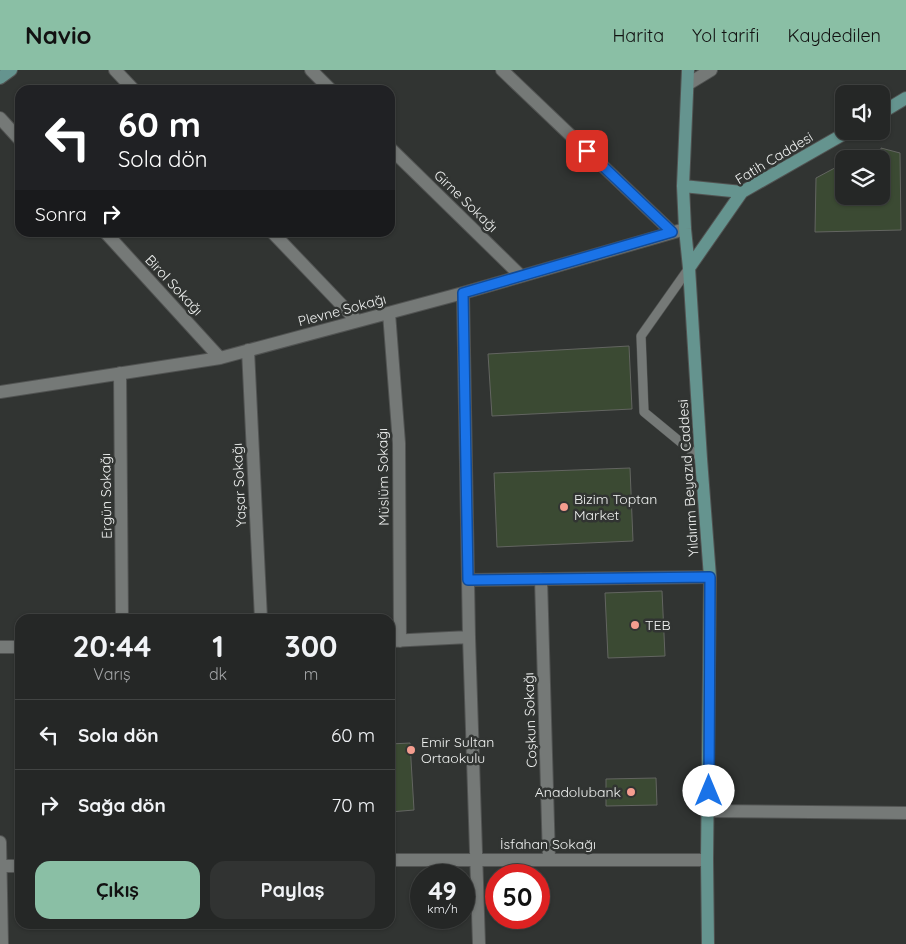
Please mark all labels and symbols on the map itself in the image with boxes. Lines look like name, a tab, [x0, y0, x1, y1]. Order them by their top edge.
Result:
street label: Fatih Caddesi	[732, 128, 816, 188]
pin	[566, 130, 608, 172]
street label: Girne Sokağı	[430, 166, 502, 236]
street label: Birol Sokağı	[141, 251, 207, 319]
street label: Plevne Sokağı	[296, 290, 388, 330]
street label: Yıldırım Beyazıd Caddesi	[674, 399, 702, 557]
street label: Müslüm Sokağı	[373, 428, 393, 526]
street label: Yaşar Sokağı	[228, 443, 250, 527]
street label: Ergün Sokağı	[96, 453, 116, 539]
place label: Bizim Toptan Market	[574, 490, 657, 524]
marker: Bizim Toptan Market	[558, 501, 570, 513]
place label: TEB	[645, 616, 671, 634]
marker: TEB	[629, 619, 641, 631]
street label: Coşkun Sokağı	[519, 672, 541, 768]
place label: Emir Sultan Ortaokulu	[421, 733, 494, 767]
marker: Emir Sultan Ortaokulu	[405, 744, 417, 756]
position arrow	[682, 764, 734, 816]
place label: Anadolubank	[535, 783, 621, 801]
marker: Anadolubank	[625, 786, 637, 798]
street label: İsfahan Sokağı	[500, 835, 596, 853]
speed limit sign: 50	[485, 864, 550, 929]

